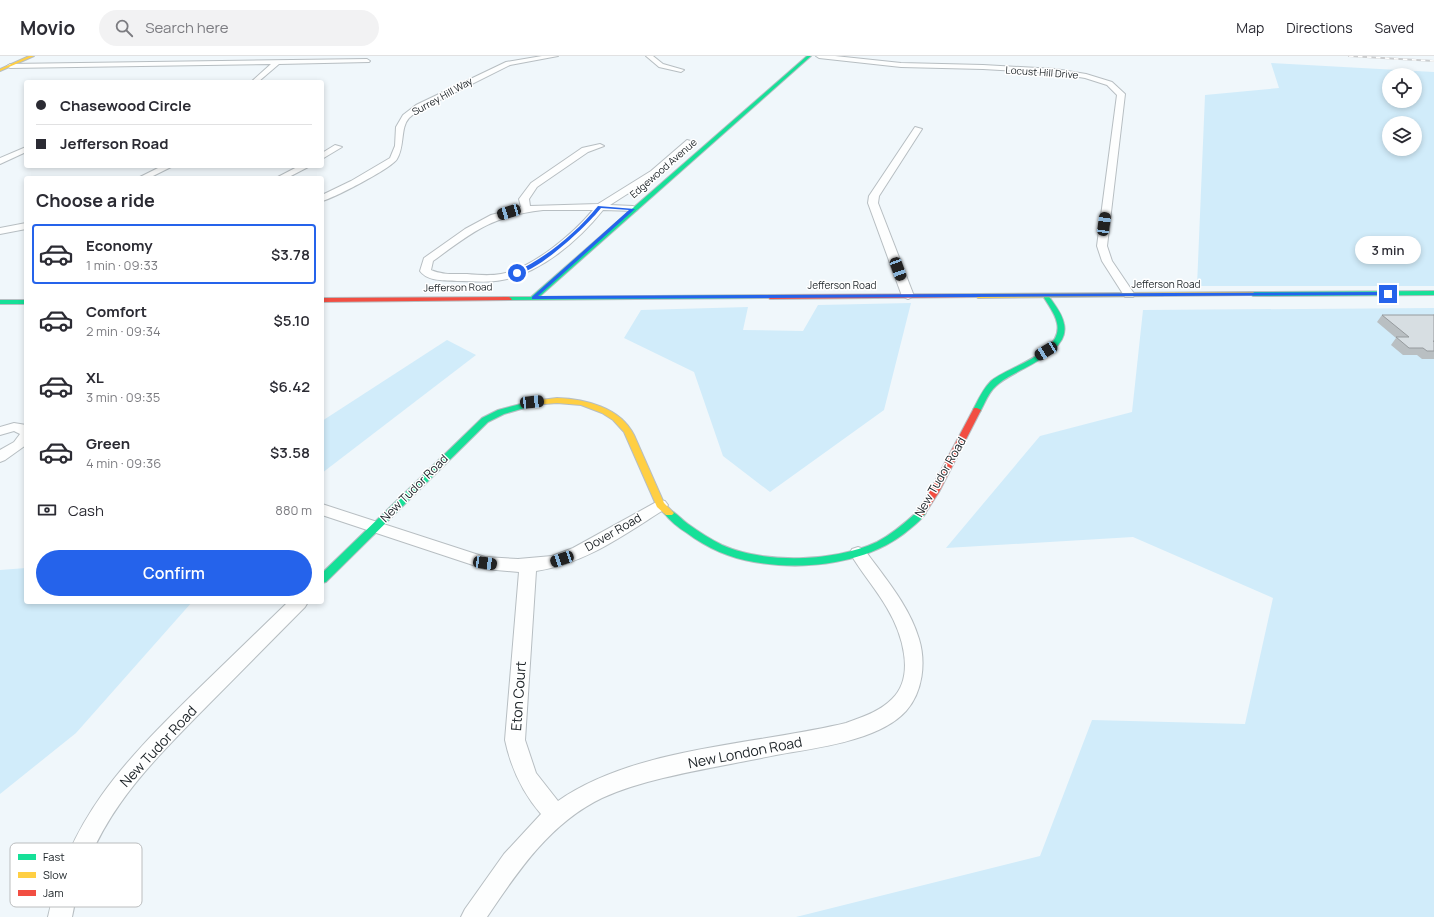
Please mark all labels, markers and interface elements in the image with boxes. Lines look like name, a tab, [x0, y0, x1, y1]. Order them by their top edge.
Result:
search box	[99, 10, 379, 46]
text: Movio	[20, 15, 75, 41]
icon: search	[113, 17, 135, 39]
text: Search here	[145, 17, 229, 38]
text: Map	[1236, 18, 1264, 37]
text: Directions	[1286, 18, 1353, 37]
text: Saved	[1375, 18, 1414, 37]
street label: Locust Hill Drive	[1005, 62, 1079, 82]
map controls	[1382, 68, 1422, 156]
button: locate	[1382, 68, 1422, 108]
street label: Surrey Hill Way	[409, 73, 476, 118]
text: Chasewood Circle	[60, 95, 191, 116]
button: layers	[1382, 116, 1422, 156]
text: Jefferson Road	[60, 133, 169, 154]
street label: Edgewood Avenue	[626, 135, 700, 201]
text: Choose a ride	[36, 188, 155, 212]
car	[496, 203, 522, 221]
car	[1096, 211, 1112, 237]
text: Economy	[86, 235, 153, 256]
icon: car	[38, 236, 74, 272]
callout: 3 min	[1355, 236, 1421, 264]
text: 3 min	[1372, 241, 1404, 259]
text: $3.78	[271, 244, 310, 265]
text: 1 min · 09:33	[86, 256, 158, 274]
car	[888, 256, 908, 282]
route start	[508, 264, 526, 282]
street label: Jefferson Road	[1132, 277, 1201, 291]
street label: Jefferson Road	[808, 278, 877, 292]
street label: Jefferson Road	[423, 279, 493, 295]
route end	[1379, 285, 1397, 303]
text: Comfort	[86, 301, 147, 322]
icon: car	[38, 302, 74, 338]
text: $5.10	[274, 310, 310, 331]
text: 2 min · 09:34	[86, 322, 161, 340]
car	[1033, 340, 1059, 362]
text: XL	[86, 367, 104, 388]
icon: car	[38, 368, 74, 404]
text: $6.42	[269, 376, 310, 397]
text: 3 min · 09:35	[86, 388, 160, 406]
car	[519, 395, 545, 409]
text: Green	[86, 433, 130, 454]
icon: car	[38, 434, 74, 470]
street label: New Tudor Road	[910, 434, 970, 520]
text: $3.58	[270, 442, 310, 463]
street label: New Tudor Road	[376, 450, 452, 526]
text: 4 min · 09:36	[86, 454, 161, 472]
icon: cash	[36, 499, 58, 521]
text: Cash	[68, 500, 104, 521]
text: 880 m	[275, 501, 312, 519]
street label: Dover Road	[581, 509, 645, 555]
car	[549, 549, 575, 569]
button: Confirm	[36, 550, 312, 596]
car	[472, 555, 498, 571]
street label: Eton Court	[506, 660, 530, 732]
street label: New Tudor Road	[115, 701, 201, 791]
street label: New London Road	[686, 732, 804, 772]
legend	[10, 843, 142, 907]
text: Fast	[43, 849, 65, 864]
text: Slow	[43, 867, 68, 882]
text: Jam	[43, 885, 64, 900]

